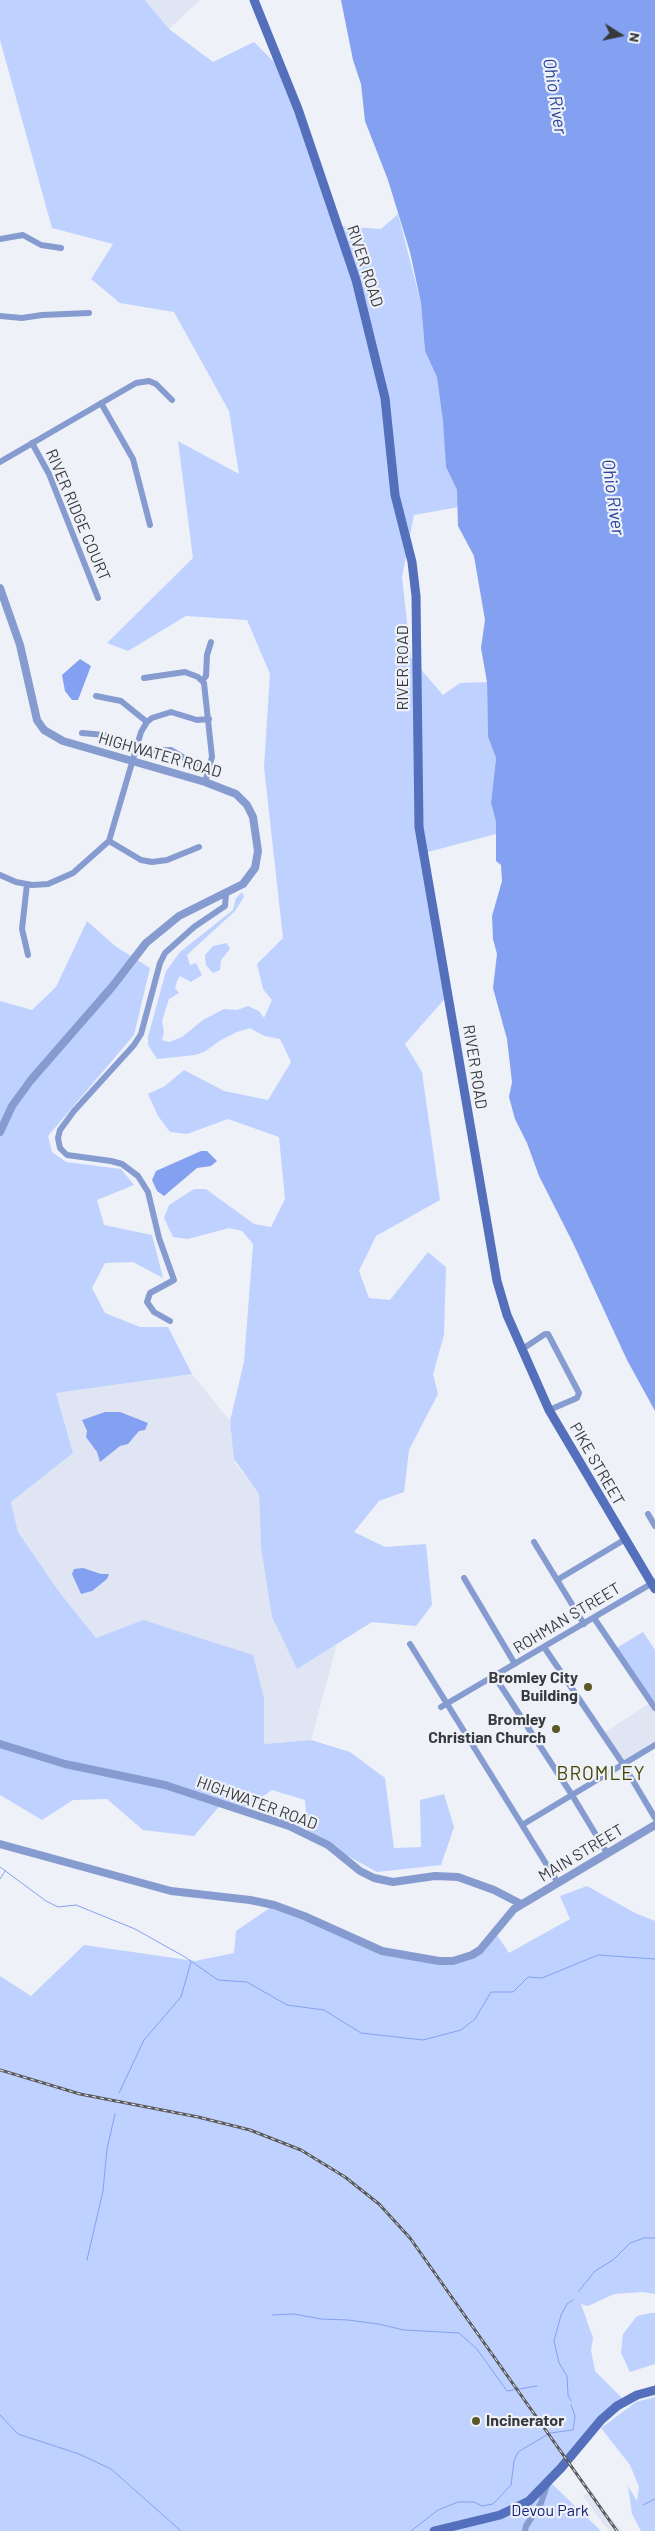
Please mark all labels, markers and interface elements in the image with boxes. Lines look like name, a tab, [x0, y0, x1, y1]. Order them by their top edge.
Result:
north arrow	[595, 10, 645, 60]
text: N	[626, 32, 644, 44]
water label: Ohio River	[538, 57, 572, 135]
street label: RIVER ROAD	[343, 223, 387, 309]
street label: RIVER RIDGE COURT	[42, 446, 114, 584]
water label: Ohio River	[597, 458, 629, 536]
street label: RIVER ROAD	[393, 625, 413, 711]
street label: HIGHWATER ROAD	[96, 728, 224, 782]
street label: RIVER ROAD	[459, 1023, 491, 1111]
street label: PIKE STREET	[566, 1419, 628, 1509]
street label: ROHMAN STREET	[510, 1578, 624, 1658]
place label: Bromley City Building	[488, 1668, 578, 1706]
marker: Bromley City Building	[582, 1681, 594, 1693]
place label: Bromley Christian Church	[428, 1710, 546, 1748]
marker: Bromley Christian Church	[550, 1723, 562, 1735]
district label: BROMLEY	[556, 1763, 646, 1785]
street label: HIGHWATER ROAD	[194, 1772, 320, 1834]
street label: MAIN STREET	[535, 1820, 627, 1886]
place label: Incinerator	[486, 2411, 564, 2431]
marker: Incinerator	[470, 2415, 482, 2427]
park label: Devou Park	[511, 2501, 589, 2521]

